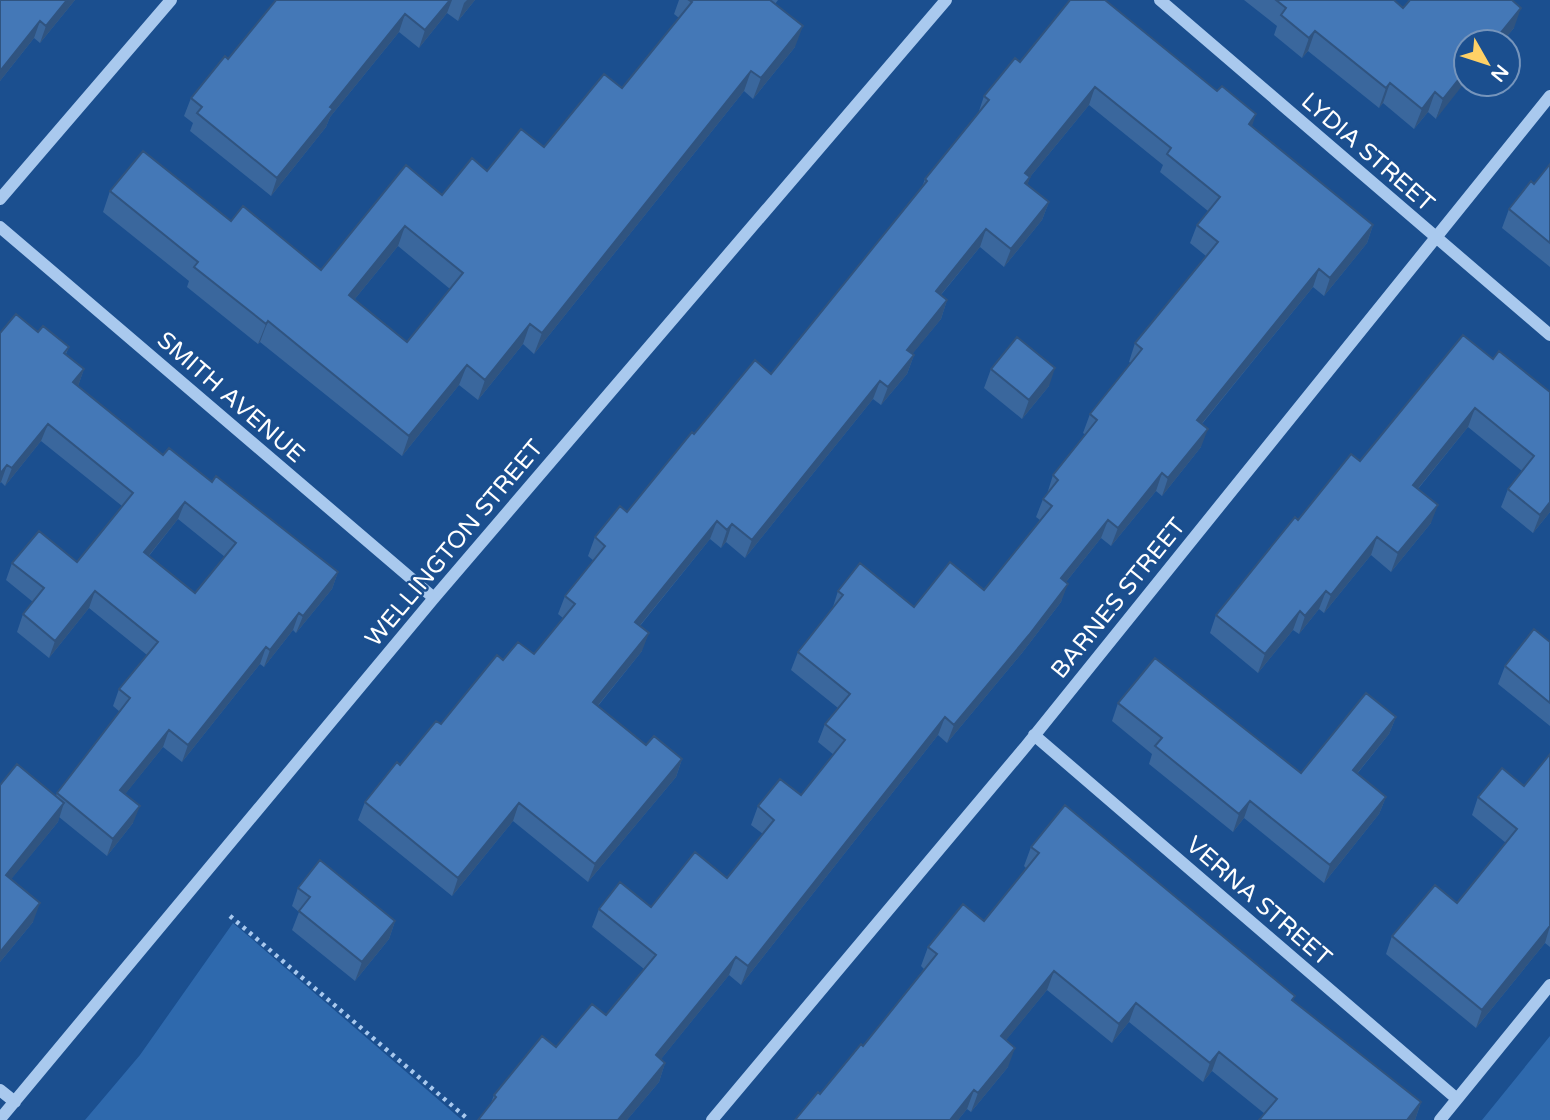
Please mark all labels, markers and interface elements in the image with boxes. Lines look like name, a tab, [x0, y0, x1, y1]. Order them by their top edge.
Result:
north arrow	[1452, 28, 1522, 98]
text: N	[1486, 60, 1513, 86]
street label: LYDIA STREET	[1295, 87, 1440, 218]
street label: SMITH AVENUE	[151, 326, 310, 469]
street label: WELLINGTON STREET	[359, 434, 550, 653]
street label: BARNES STREET	[1045, 512, 1192, 684]
street label: VERNA STREET	[1180, 830, 1338, 973]

